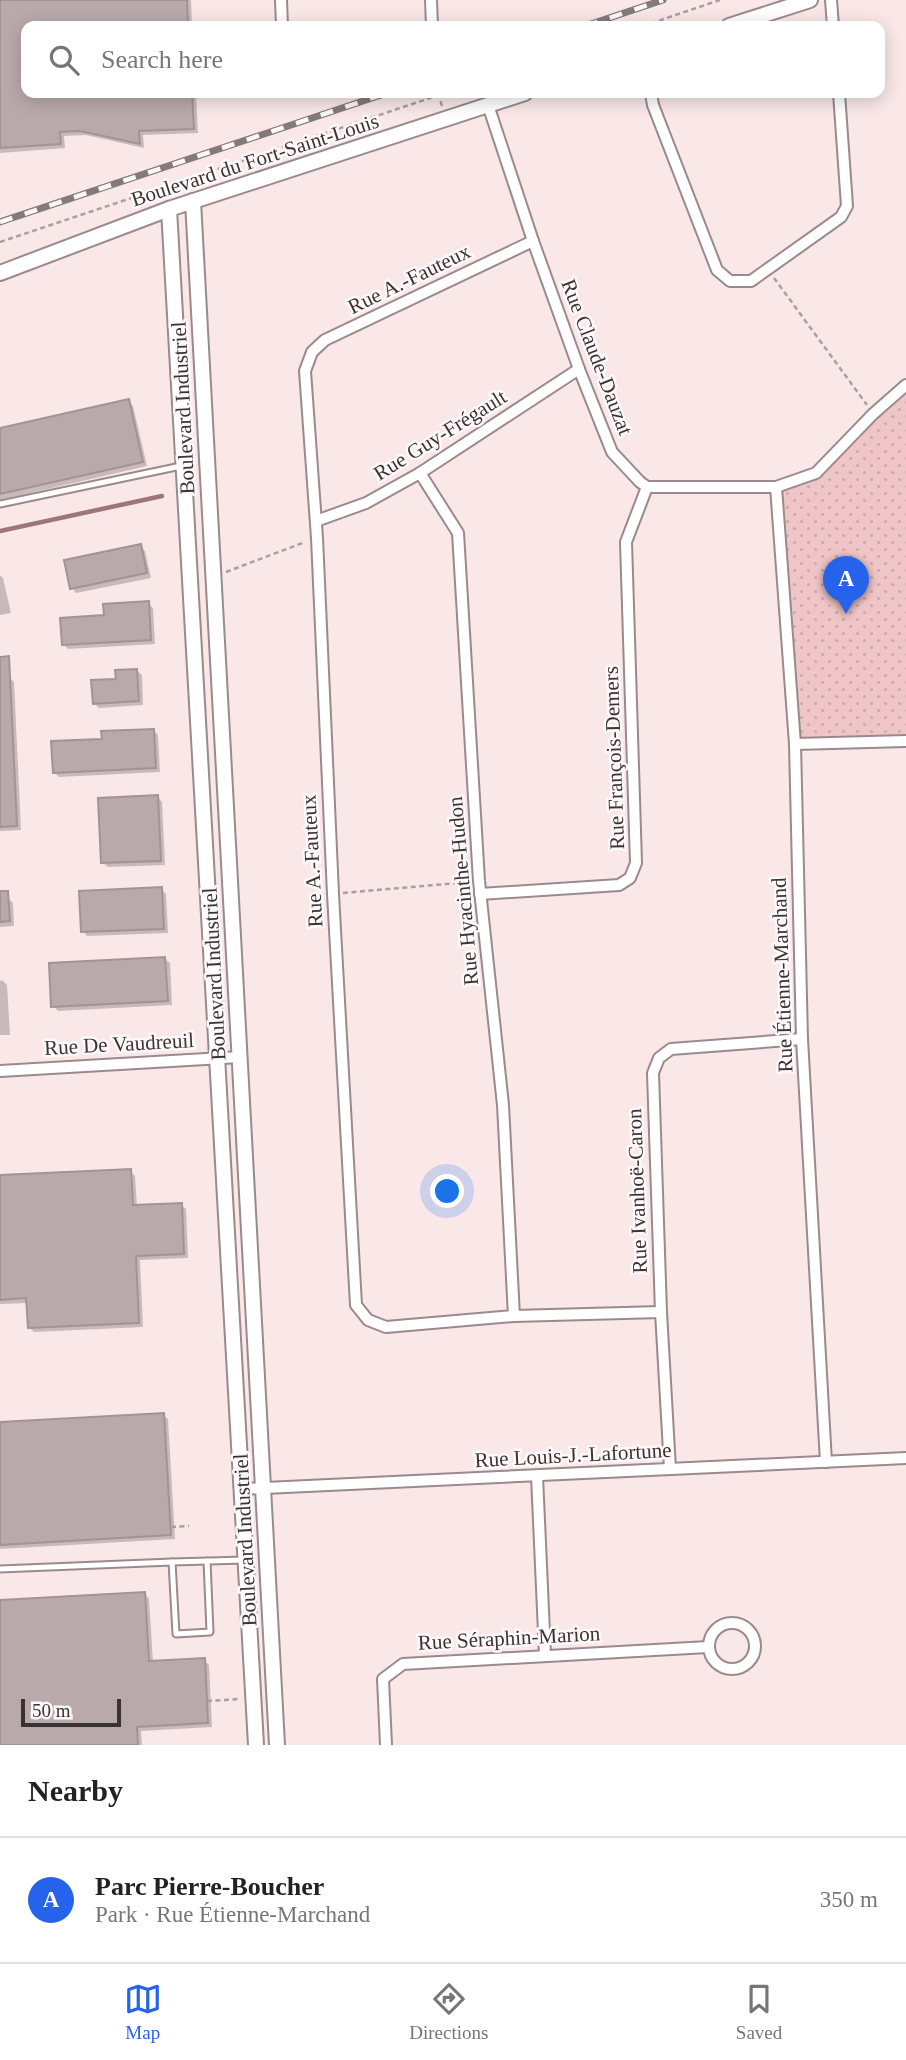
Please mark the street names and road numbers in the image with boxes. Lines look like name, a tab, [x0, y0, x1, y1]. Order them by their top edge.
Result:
street label: Boulevard du Fort-Saint-Louis	[128, 109, 382, 211]
street label: Rue A.-Fauteux	[344, 239, 474, 319]
street label: Rue Claude-Dauzat	[556, 276, 638, 438]
street label: Boulevard Industriel	[166, 321, 200, 495]
street label: Rue Guy-Frégault	[369, 384, 511, 486]
street label: Rue François-Demers	[599, 666, 629, 850]
street label: Rue A.-Fauteux	[297, 793, 327, 928]
street label: Rue Hyacinthe-Hudon	[443, 795, 483, 986]
street label: Rue Étienne-Marchand	[767, 876, 797, 1073]
street label: Boulevard Industriel	[197, 887, 231, 1061]
street label: Rue De Vaudreuil	[43, 1028, 195, 1060]
street label: Rue Ivanhoë-Caron	[622, 1108, 652, 1274]
street label: Rue Louis-J.-Lafortune	[474, 1438, 672, 1472]
street label: Boulevard Industriel	[228, 1453, 262, 1627]
street label: Rue Séraphin-Marion	[417, 1621, 601, 1655]

